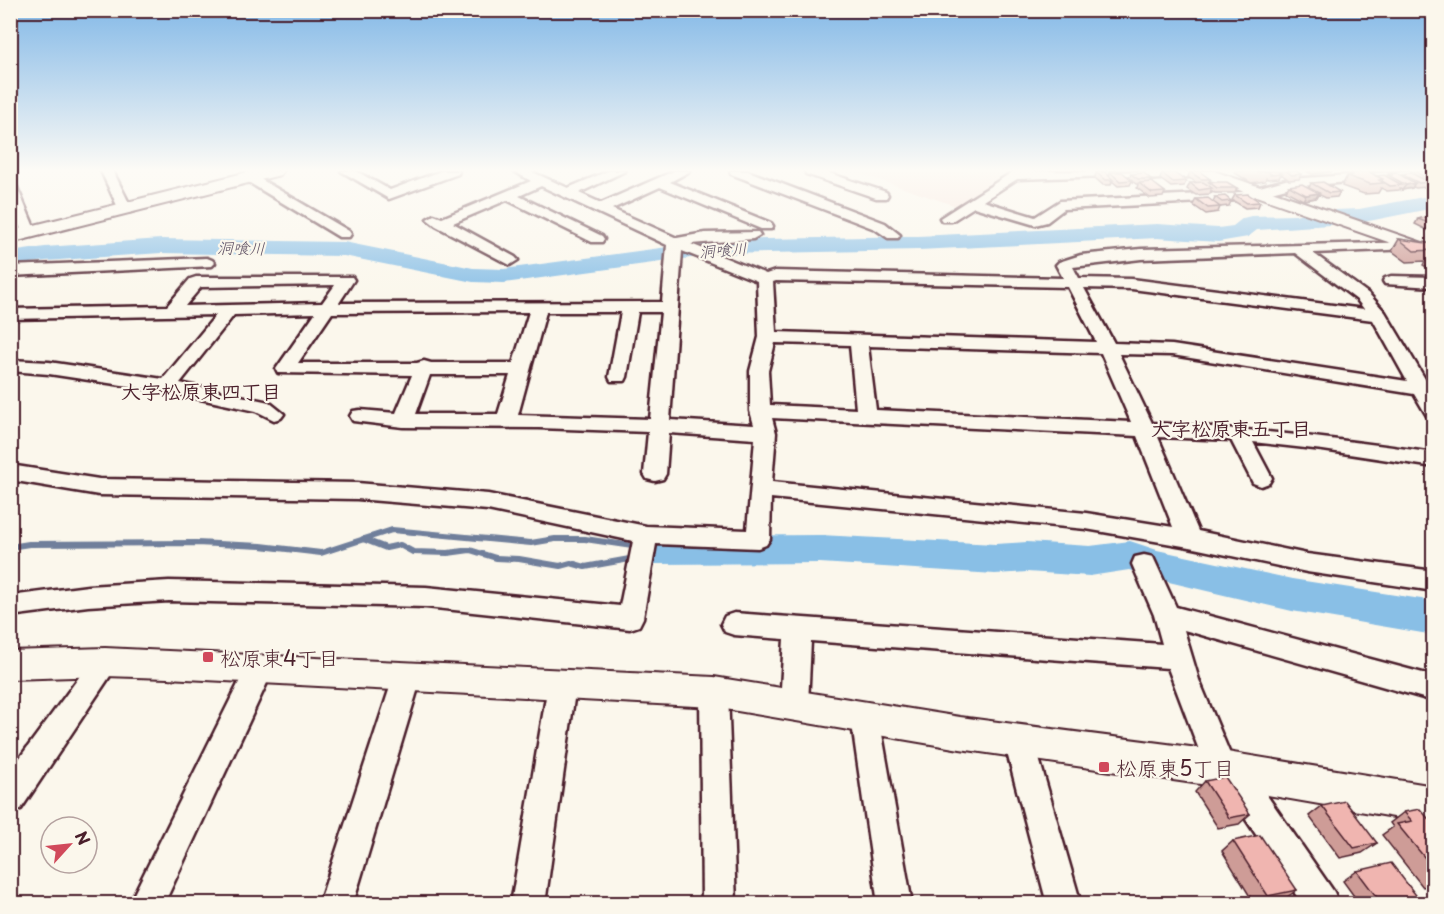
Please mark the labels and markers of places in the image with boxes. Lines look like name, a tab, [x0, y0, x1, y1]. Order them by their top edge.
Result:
place label: 松原東4丁目	[220, 641, 339, 673]
marker: 松原東4丁目	[201, 650, 215, 664]
place label: 松原東5丁目	[1116, 751, 1235, 783]
marker: 松原東5丁目	[1097, 760, 1111, 774]

